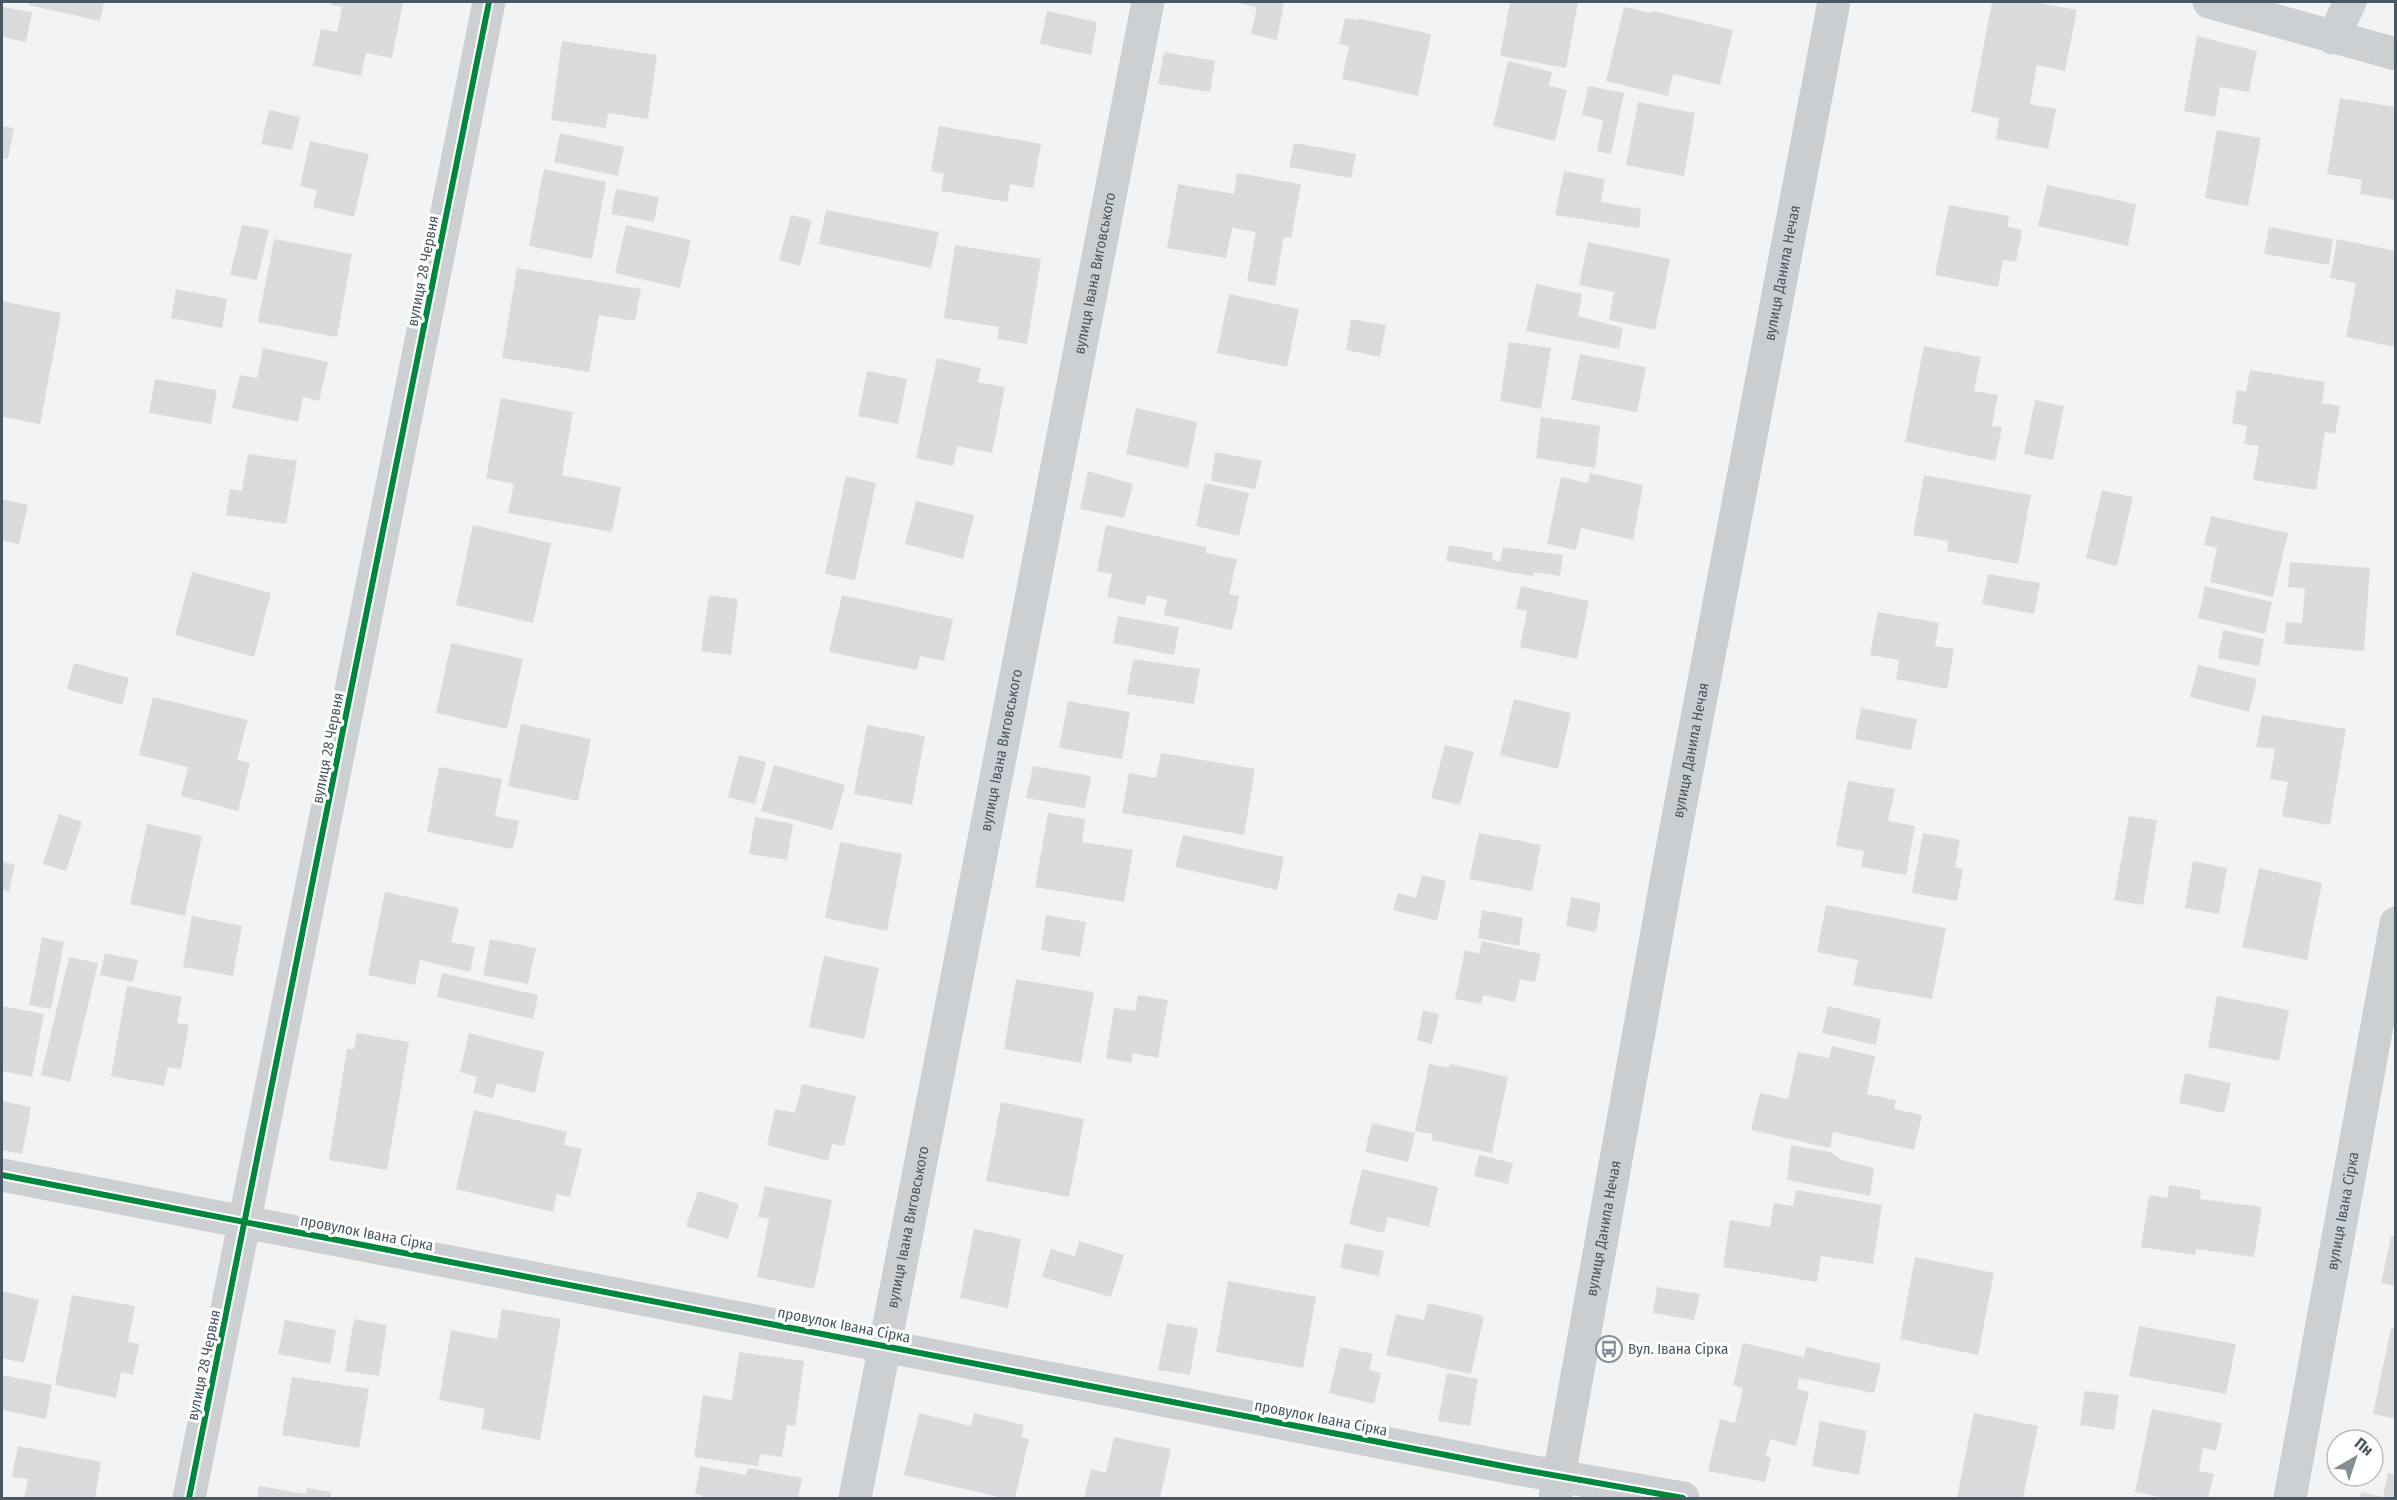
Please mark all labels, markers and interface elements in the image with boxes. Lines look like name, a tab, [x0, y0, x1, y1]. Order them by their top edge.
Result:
street label: вулиця Івана Виговського	[1070, 191, 1120, 356]
street label: вулиця Данила Нечая	[1760, 204, 1804, 342]
street label: вулиця 28 Червня	[403, 214, 443, 328]
street label: вулиця Івана Виговського	[977, 668, 1026, 833]
street label: вулиця Данила Нечая	[1669, 681, 1713, 820]
street label: вулиця 28 Червня	[308, 691, 348, 805]
street label: вулиця Івана Виговського	[883, 1144, 933, 1310]
street label: вулиця Івана Сірка	[2323, 1150, 2363, 1271]
street label: вулиця Данила Нечая	[1583, 1159, 1625, 1298]
street label: провулок Івана Сірка	[299, 1211, 435, 1255]
street label: провулок Івана Сірка	[776, 1303, 912, 1347]
street label: вулиця 28 Червня	[183, 1308, 225, 1422]
bus stop icon: Вул. Івана Сірка	[1594, 1334, 1624, 1364]
place label: Вул. Івана Сірка	[1628, 1340, 1728, 1358]
street label: провулок Івана Сірка	[1253, 1396, 1389, 1440]
north arrow	[2325, 1428, 2385, 1488]
text: Пн	[2351, 1434, 2377, 1460]

